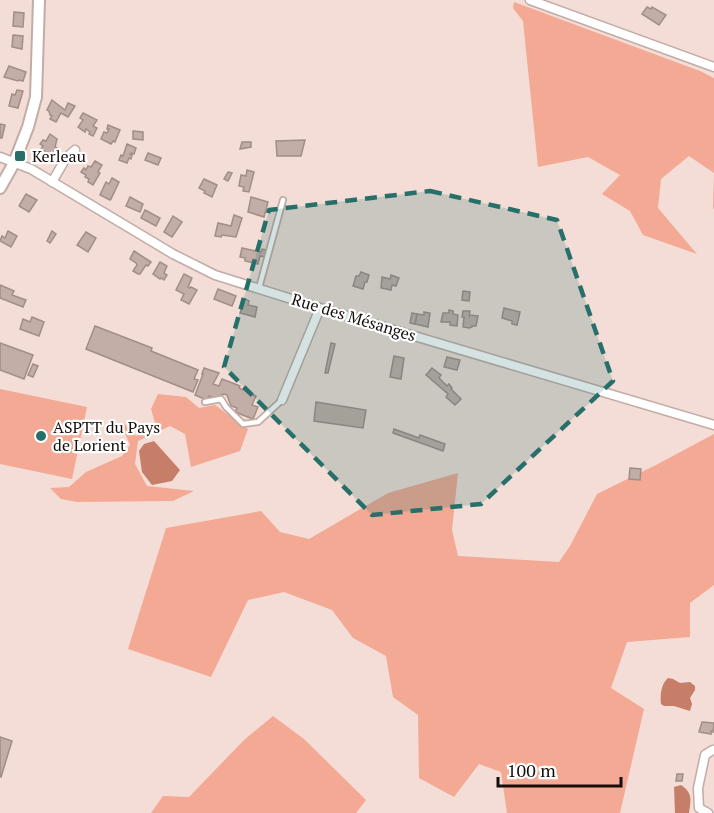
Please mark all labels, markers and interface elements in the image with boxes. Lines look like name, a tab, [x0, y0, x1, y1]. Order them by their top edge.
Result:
place label: Kerleau	[32, 145, 86, 167]
marker: Kerleau	[13, 149, 27, 163]
street label: Rue des Mésanges	[289, 288, 419, 346]
place label: ASPTT du Pays de Lorient	[53, 416, 160, 456]
marker: ASPTT du Pays de Lorient	[34, 429, 48, 443]
scale bar	[498, 750, 621, 788]
text: 100 m	[507, 758, 556, 782]

